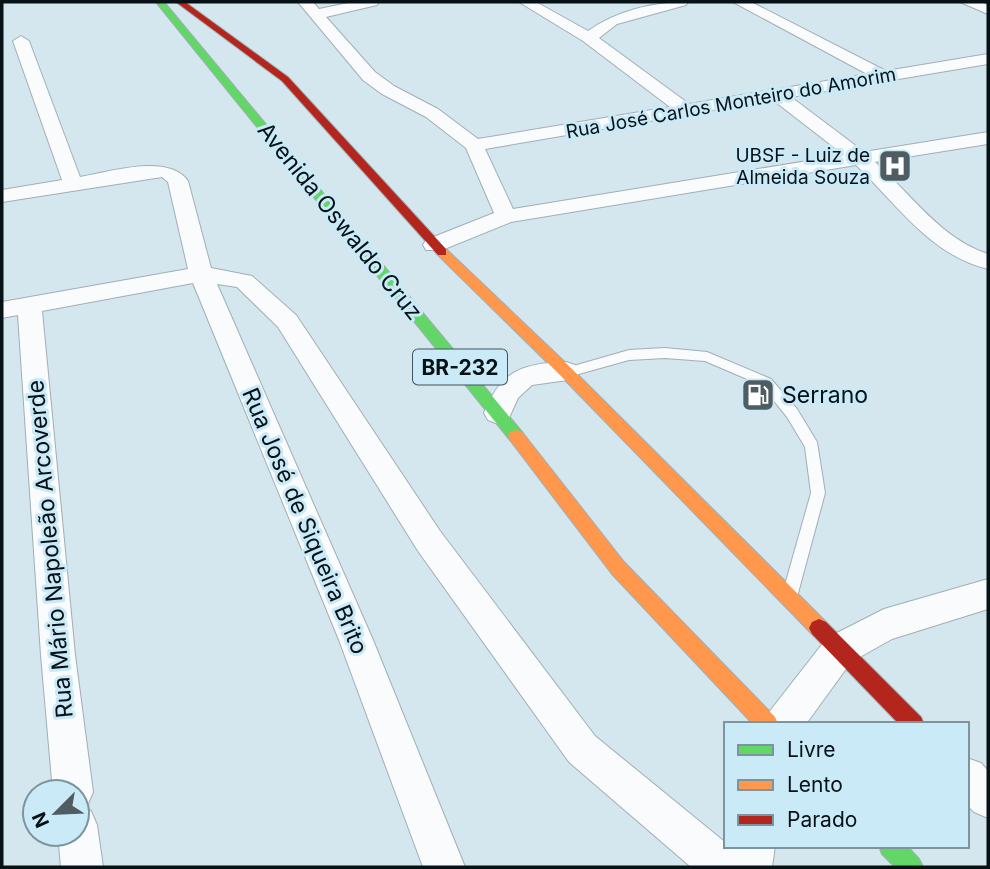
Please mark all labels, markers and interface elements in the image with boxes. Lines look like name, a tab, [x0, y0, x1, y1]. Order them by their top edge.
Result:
street label: Rua José Carlos Monteiro do Amorim	[564, 63, 898, 143]
street label: Avenida Oswaldo Cruz	[252, 117, 428, 325]
place label: UBSF - Luiz de Almeida Souza	[735, 144, 870, 189]
hospital icon: UBSF - Luiz de Almeida Souza	[876, 147, 914, 185]
road number: BR-232	[413, 350, 507, 384]
fuel station icon: Serrano	[739, 376, 777, 414]
street label: Rua Mário Napoleão Arcoverde	[21, 379, 79, 719]
place label: Serrano	[782, 381, 868, 409]
street label: Rua José de Siqueira Brito	[236, 384, 374, 658]
legend	[724, 722, 969, 848]
text: Livre	[787, 737, 836, 762]
text: Lento	[787, 772, 843, 797]
north arrow	[21, 778, 91, 848]
text: Parado	[787, 807, 857, 832]
text: N	[27, 808, 54, 831]

